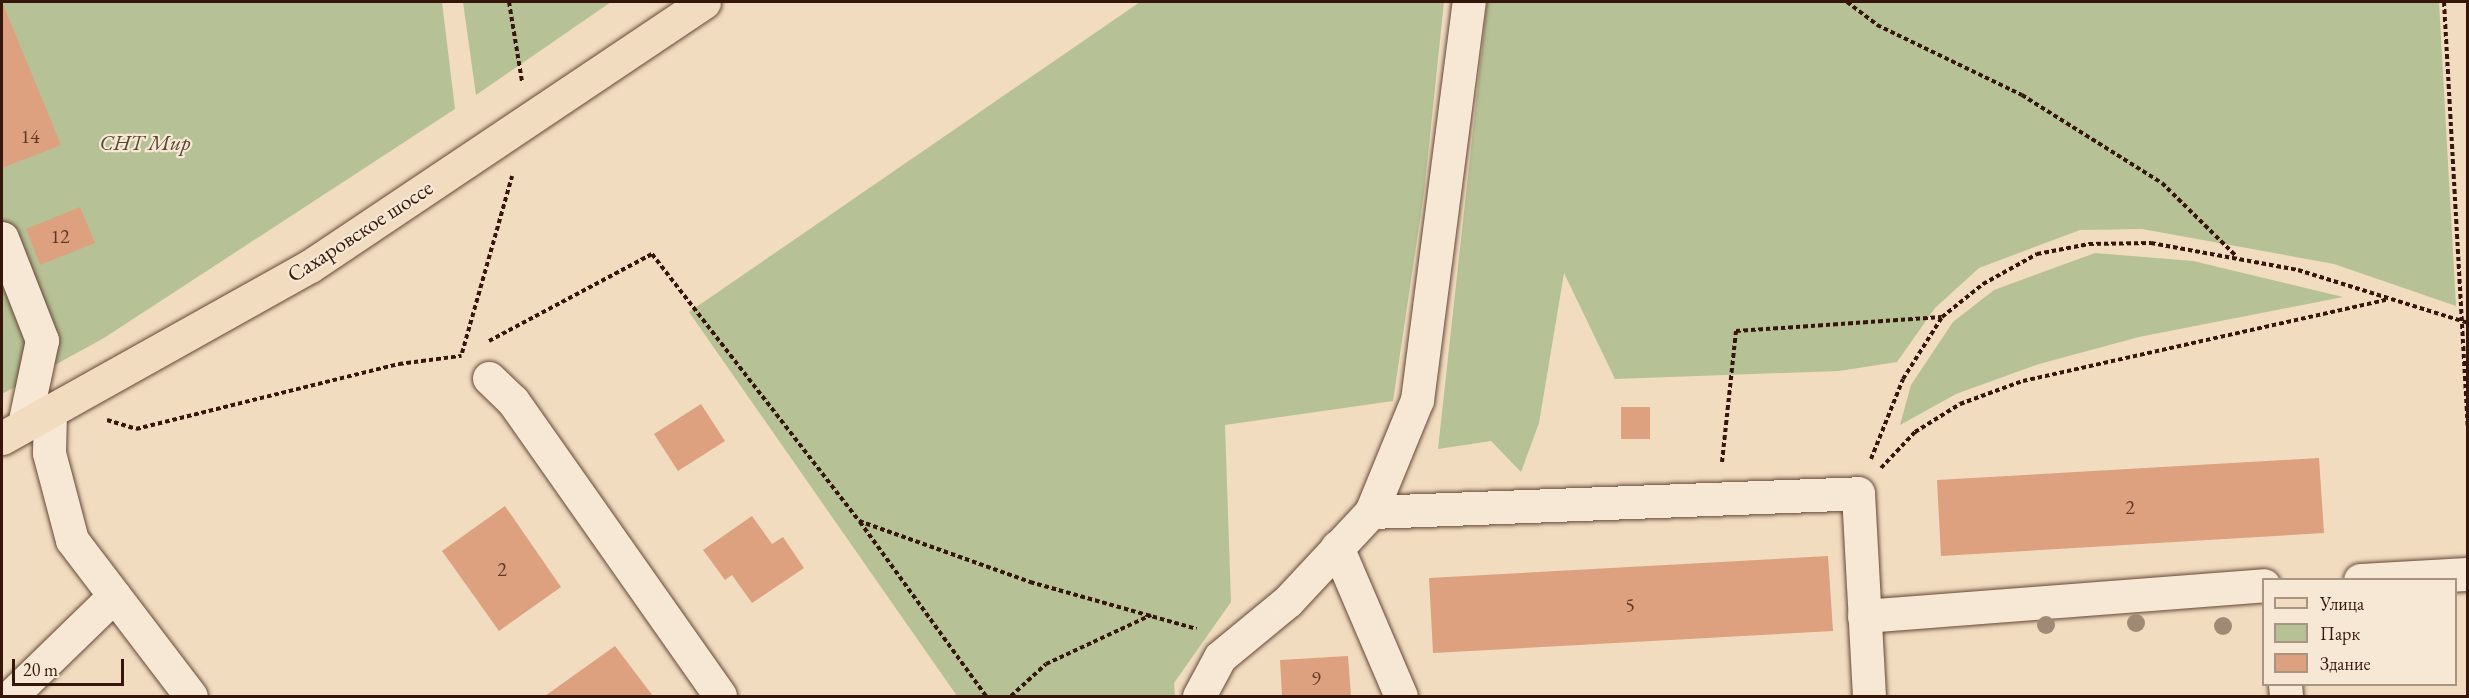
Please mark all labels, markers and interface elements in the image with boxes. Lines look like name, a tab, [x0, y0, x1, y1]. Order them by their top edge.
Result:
house number: 14	[20, 124, 40, 148]
park label: СНТ Мир	[100, 130, 190, 156]
street label: Сахаровское шоссе	[282, 174, 438, 288]
house number: 12	[50, 224, 70, 248]
house number: 2	[2125, 495, 2135, 519]
house number: 2	[497, 557, 507, 581]
legend	[2262, 578, 2457, 686]
text: Улица	[2320, 592, 2364, 615]
house number: 5	[1625, 593, 1635, 617]
text: Парк	[2320, 622, 2360, 645]
scale bar	[15, 647, 128, 685]
text: Здание	[2320, 652, 2370, 675]
text: 20 m	[23, 658, 58, 681]
house number: 9	[1311, 666, 1321, 690]

